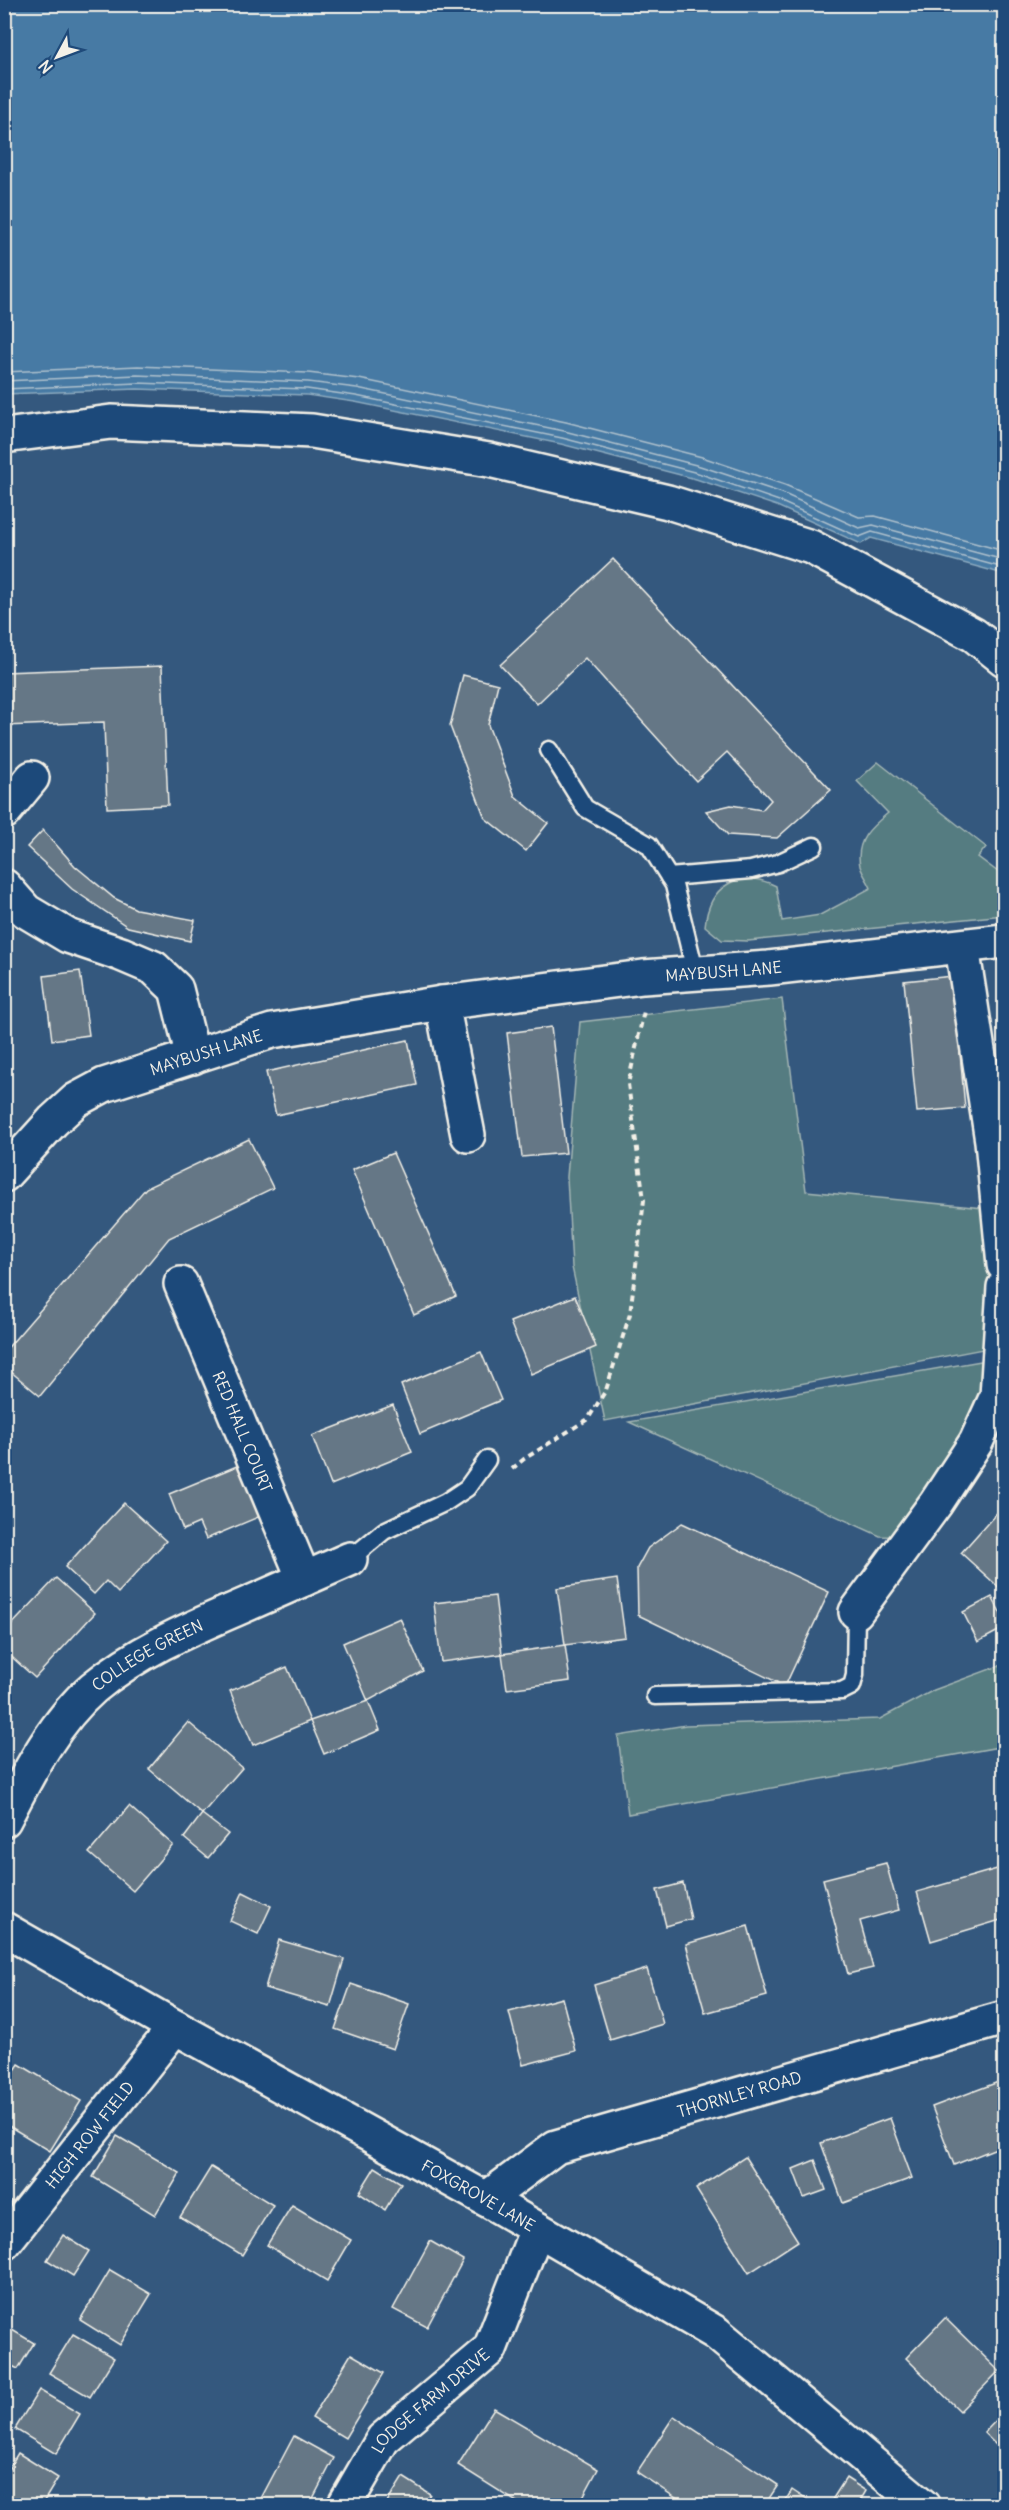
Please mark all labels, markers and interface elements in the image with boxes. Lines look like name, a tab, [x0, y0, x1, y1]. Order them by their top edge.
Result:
north arrow	[27, 27, 87, 87]
text: N	[35, 56, 57, 78]
street label: MAYBUSH LANE	[665, 957, 783, 985]
street label: MAYBUSH LANE	[147, 1025, 265, 1080]
street label: RED HALL COURT	[208, 1368, 277, 1495]
street label: COLLEGE GREEN	[88, 1615, 206, 1695]
street label: THORNLEY ROAD	[675, 2067, 804, 2122]
street label: HIGH ROW FIELD	[41, 2077, 138, 2193]
street label: FOXGROVE LANE	[418, 2155, 539, 2235]
street label: LODGE FARM DRIVE	[367, 2344, 493, 2457]

